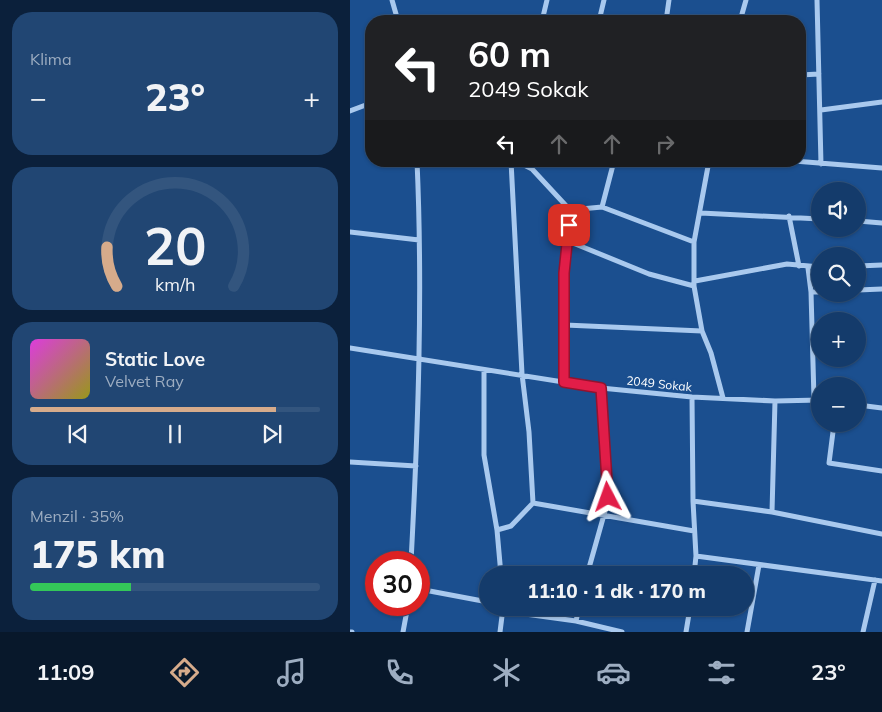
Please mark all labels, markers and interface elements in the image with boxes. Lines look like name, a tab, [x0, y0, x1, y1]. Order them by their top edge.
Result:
text: 60 m	[468, 32, 551, 76]
icon: left	[385, 35, 450, 100]
text: Klima	[30, 49, 72, 69]
text: 23°	[145, 73, 205, 121]
text: 2049 Sokak	[468, 75, 589, 103]
text: −	[30, 80, 47, 115]
text: +	[303, 80, 320, 115]
icon: left	[492, 130, 520, 158]
icon: ahead	[545, 130, 573, 158]
icon: ahead	[598, 130, 626, 158]
icon: right	[651, 130, 679, 158]
map controls	[811, 182, 866, 432]
button: sound	[811, 182, 866, 237]
pin	[548, 204, 590, 246]
icon: arrive	[555, 211, 583, 239]
text: 20	[144, 213, 206, 278]
button: search	[811, 247, 866, 302]
text: km/h	[155, 273, 195, 295]
button: +	[811, 312, 866, 367]
text: Static Love	[105, 347, 205, 371]
text: Velvet Ray	[105, 371, 184, 391]
street label: 2049 Sokak	[626, 373, 693, 394]
button: −	[811, 377, 866, 432]
icon: previous	[64, 420, 92, 448]
icon: pause	[161, 420, 189, 448]
icon: next	[258, 420, 286, 448]
position arrow	[581, 470, 633, 522]
text: Menzil · 35%	[30, 506, 124, 526]
text: 175 km	[30, 530, 166, 578]
speed limit sign: 30	[365, 551, 430, 616]
text: 11:10 · 1 dk · 170 m	[527, 579, 706, 603]
icon: directions	[167, 655, 202, 690]
icon: music	[274, 655, 309, 690]
icon: phone	[382, 655, 417, 690]
icon: climate	[489, 655, 524, 690]
icon: car	[596, 655, 631, 690]
icon: filters	[704, 655, 739, 690]
text: 11:09	[36, 658, 94, 686]
text: 23°	[811, 658, 846, 686]

